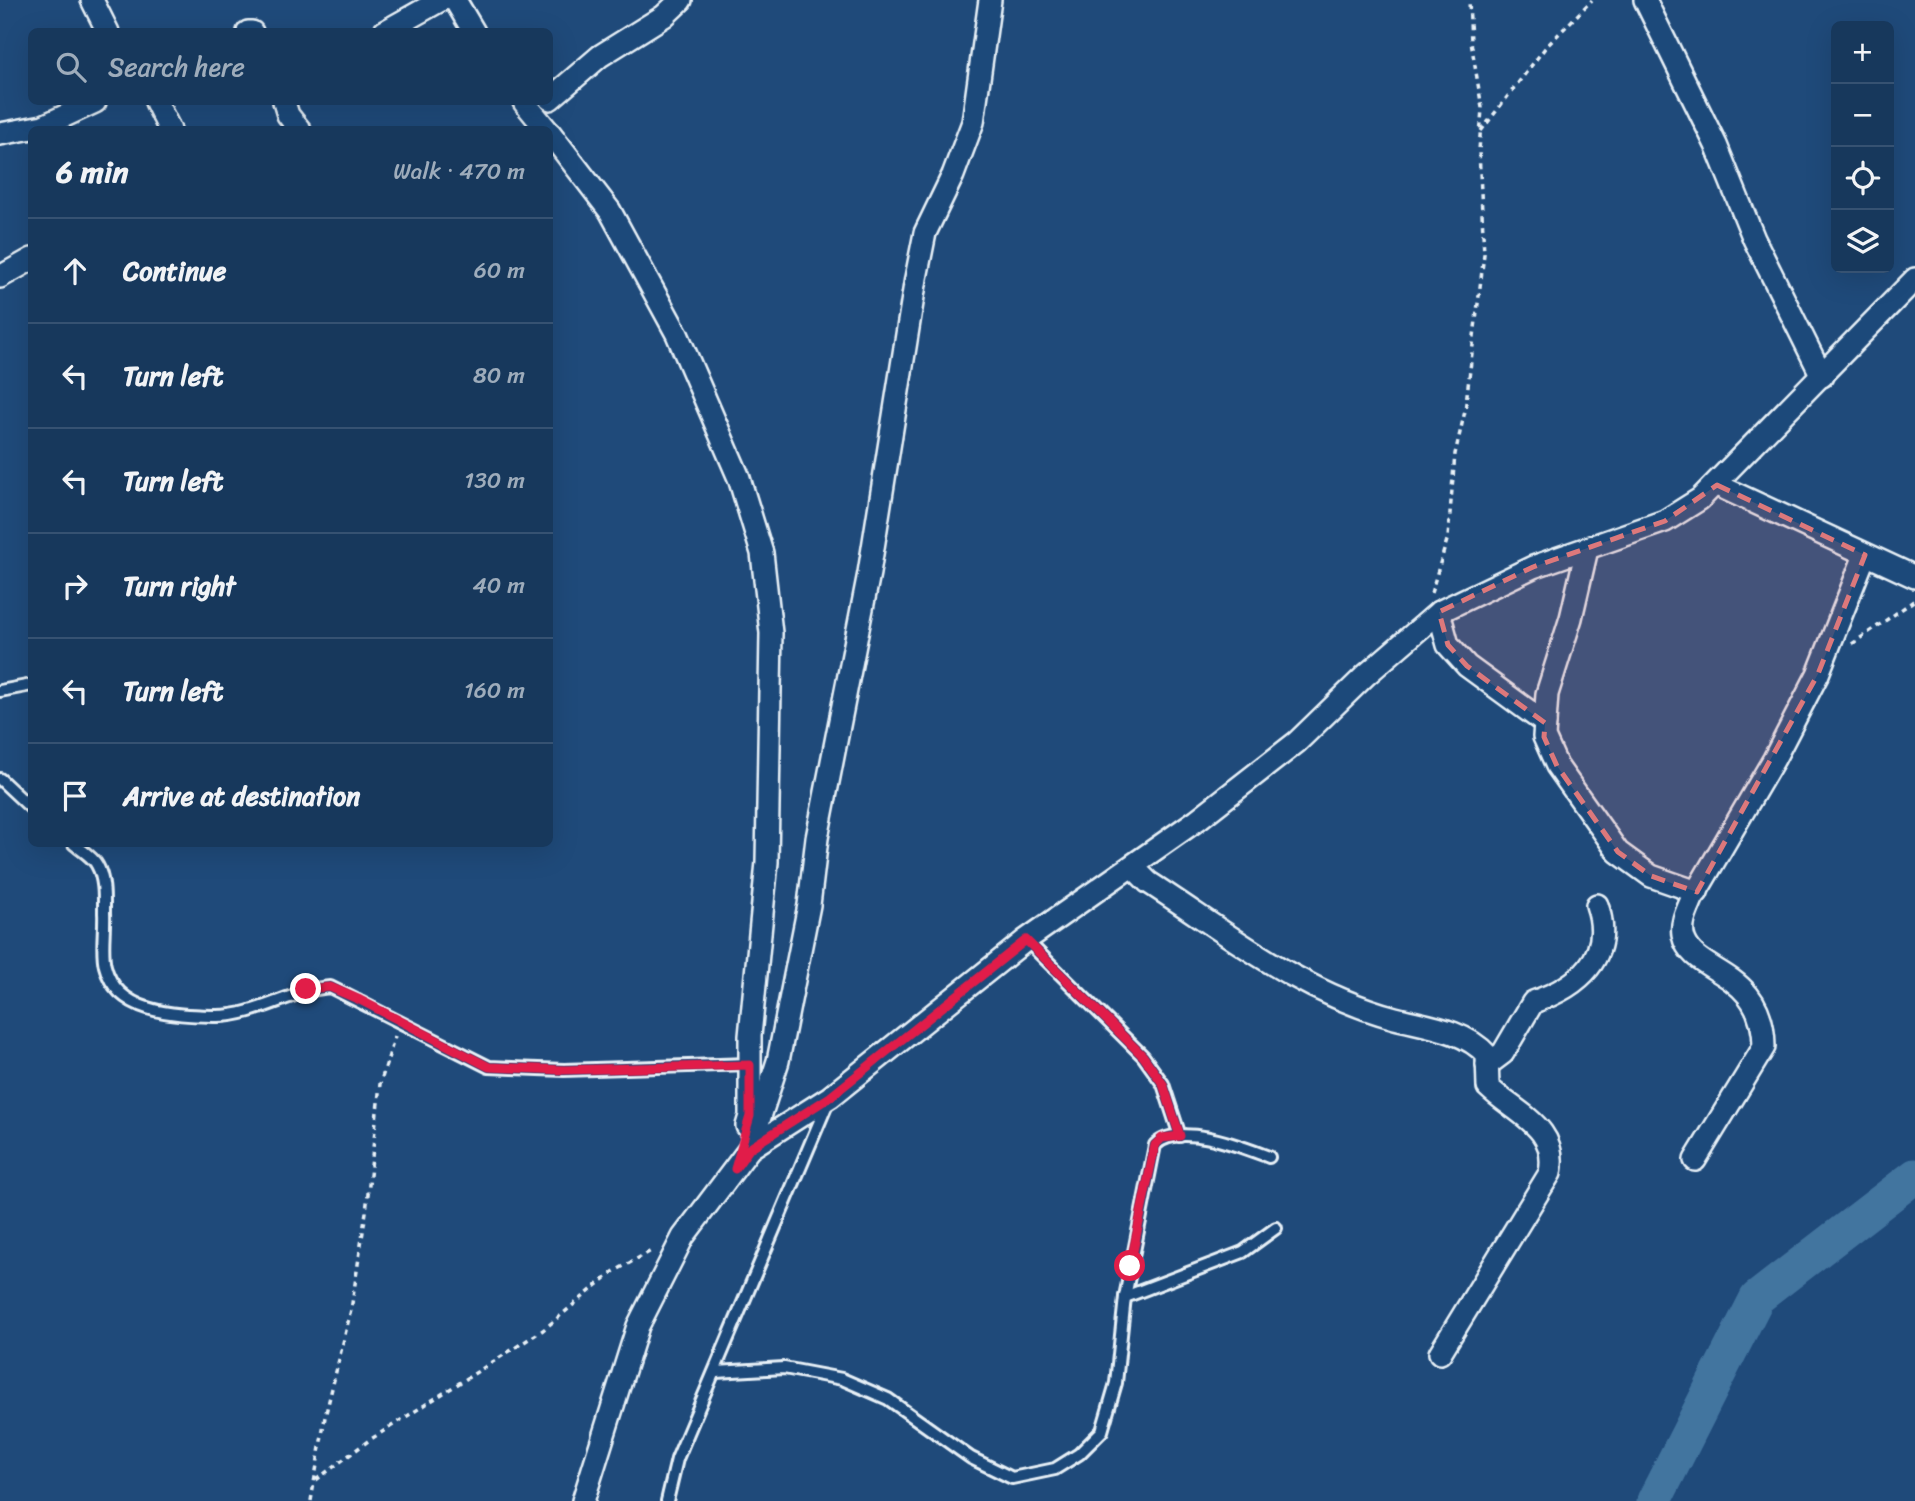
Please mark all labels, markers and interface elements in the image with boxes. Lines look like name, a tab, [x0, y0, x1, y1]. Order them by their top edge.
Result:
map controls	[1831, 21, 1894, 273]
button: +	[1831, 21, 1894, 84]
search box	[28, 28, 553, 105]
text: Search here	[108, 44, 245, 90]
icon: search	[52, 48, 90, 86]
button: −	[1831, 84, 1894, 147]
text: 6 min	[56, 145, 128, 199]
button: locate	[1831, 147, 1894, 210]
text: Walk · 470 m	[393, 151, 525, 192]
button: layers	[1831, 210, 1894, 273]
text: Continue	[123, 248, 226, 294]
text: 60 m	[474, 250, 525, 291]
icon: ahead	[56, 252, 94, 290]
text: Turn left	[123, 353, 223, 399]
text: 80 m	[473, 355, 525, 396]
icon: left	[56, 357, 94, 395]
text: Turn left	[123, 458, 223, 504]
text: 130 m	[464, 460, 525, 501]
icon: left	[56, 462, 94, 500]
text: Turn right	[123, 563, 236, 609]
text: 40 m	[472, 565, 525, 606]
icon: right	[56, 567, 94, 605]
text: Turn left	[123, 668, 223, 714]
text: 160 m	[464, 670, 525, 711]
icon: left	[56, 672, 94, 710]
text: Arrive at destination	[123, 773, 360, 819]
icon: arrive	[56, 777, 94, 815]
route end	[290, 973, 321, 1004]
route start	[1114, 1250, 1145, 1281]

